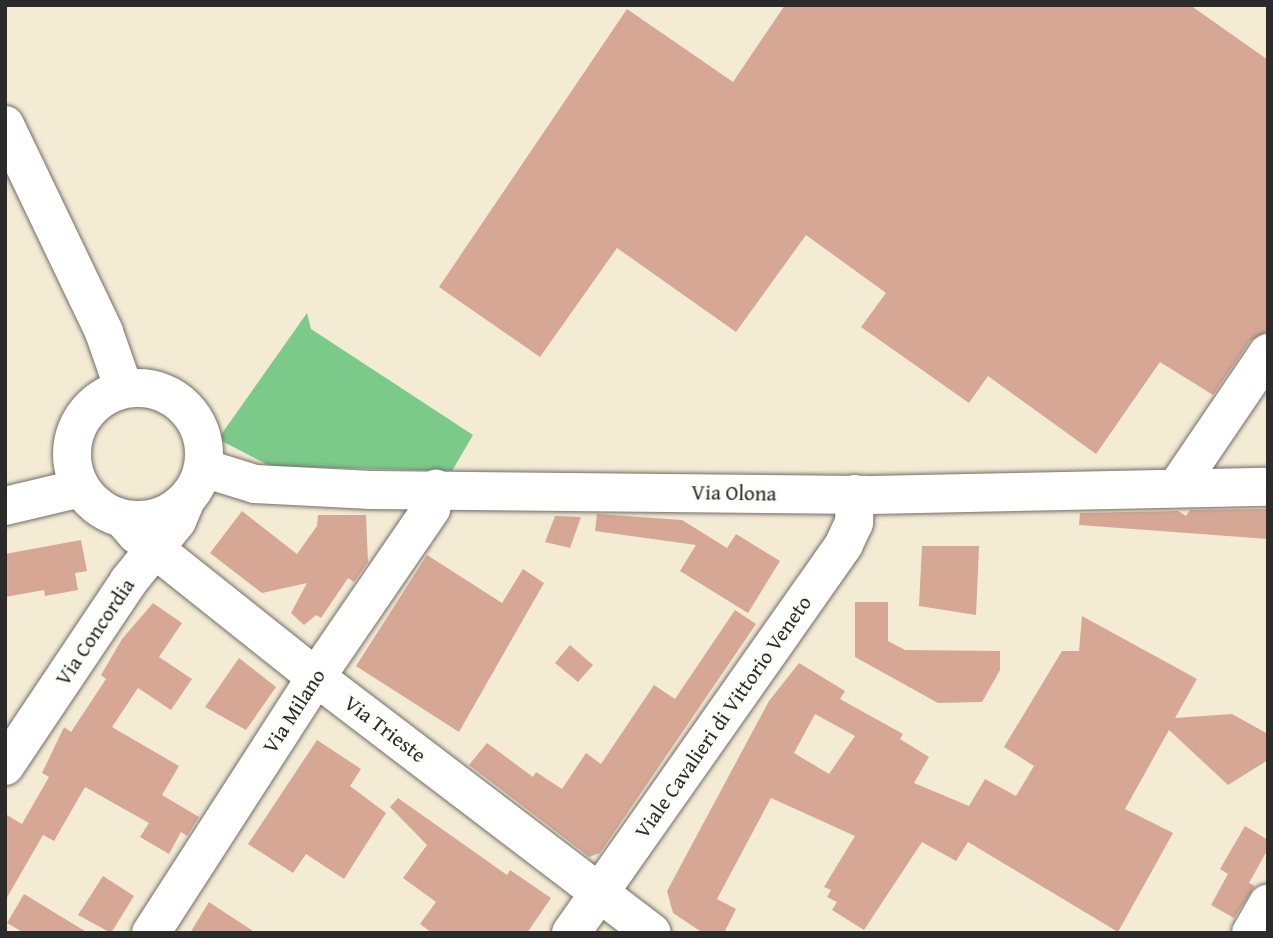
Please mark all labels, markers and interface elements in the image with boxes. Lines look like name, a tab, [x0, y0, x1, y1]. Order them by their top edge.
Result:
street label: Via Olona	[691, 480, 777, 506]
street label: Via Concordia	[50, 574, 140, 690]
street label: Viale Cavalieri di Vittorio Veneto	[629, 591, 817, 843]
street label: Via Milano	[257, 664, 331, 758]
street label: Via Trieste	[339, 690, 431, 768]

